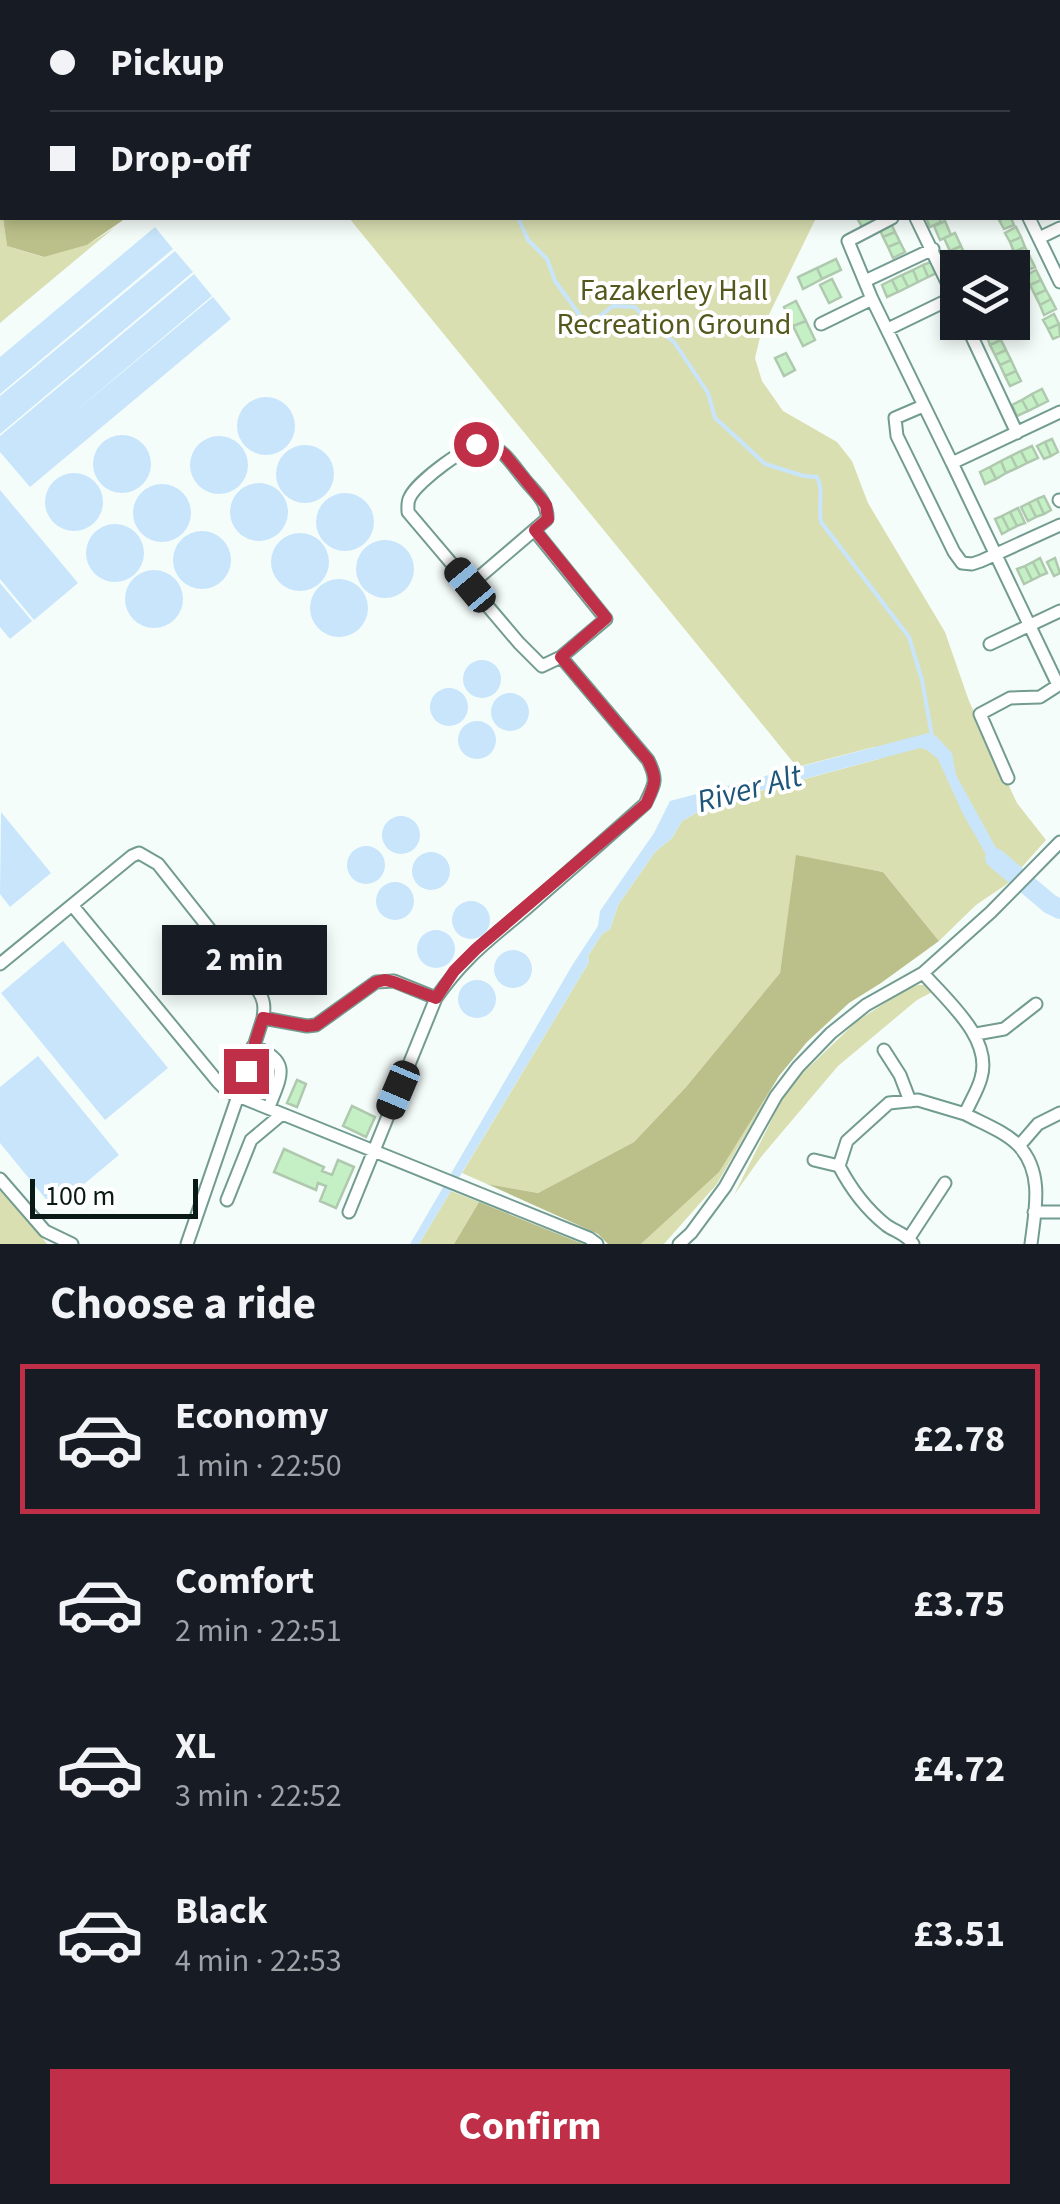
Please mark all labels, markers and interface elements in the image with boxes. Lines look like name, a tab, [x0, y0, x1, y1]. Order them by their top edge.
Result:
text: Pickup	[110, 36, 224, 90]
text: Drop-off	[110, 132, 250, 186]
map controls	[940, 250, 1030, 340]
button: layers	[940, 250, 1030, 340]
park label: Fazakerley Hall Recreation Ground	[556, 269, 792, 346]
route start	[454, 422, 499, 467]
car	[439, 552, 501, 618]
water label: River Alt	[692, 752, 808, 825]
callout: 2 min	[164, 926, 328, 996]
text: 2 min	[206, 937, 283, 983]
route end	[224, 1049, 269, 1094]
car	[372, 1057, 424, 1123]
scale bar	[30, 1174, 198, 1218]
text: 100 m	[45, 1176, 116, 1216]
text: Choose a ride	[50, 1272, 316, 1336]
text: Economy	[175, 1389, 328, 1443]
icon: car	[55, 1394, 145, 1484]
text: £2.78	[913, 1412, 1005, 1466]
text: 1 min · 22:50	[175, 1443, 342, 1489]
text: Comfort	[175, 1554, 314, 1608]
icon: car	[55, 1559, 145, 1649]
text: £3.75	[913, 1577, 1005, 1631]
text: 2 min · 22:51	[175, 1608, 342, 1654]
text: XL	[175, 1719, 216, 1773]
icon: car	[55, 1724, 145, 1814]
text: £4.72	[913, 1742, 1005, 1796]
text: 3 min · 22:52	[175, 1773, 342, 1819]
text: Black	[175, 1884, 268, 1938]
icon: car	[55, 1889, 145, 1979]
text: £3.51	[913, 1907, 1005, 1961]
text: 4 min · 22:53	[175, 1938, 342, 1984]
button: Confirm	[50, 2069, 1010, 2184]

